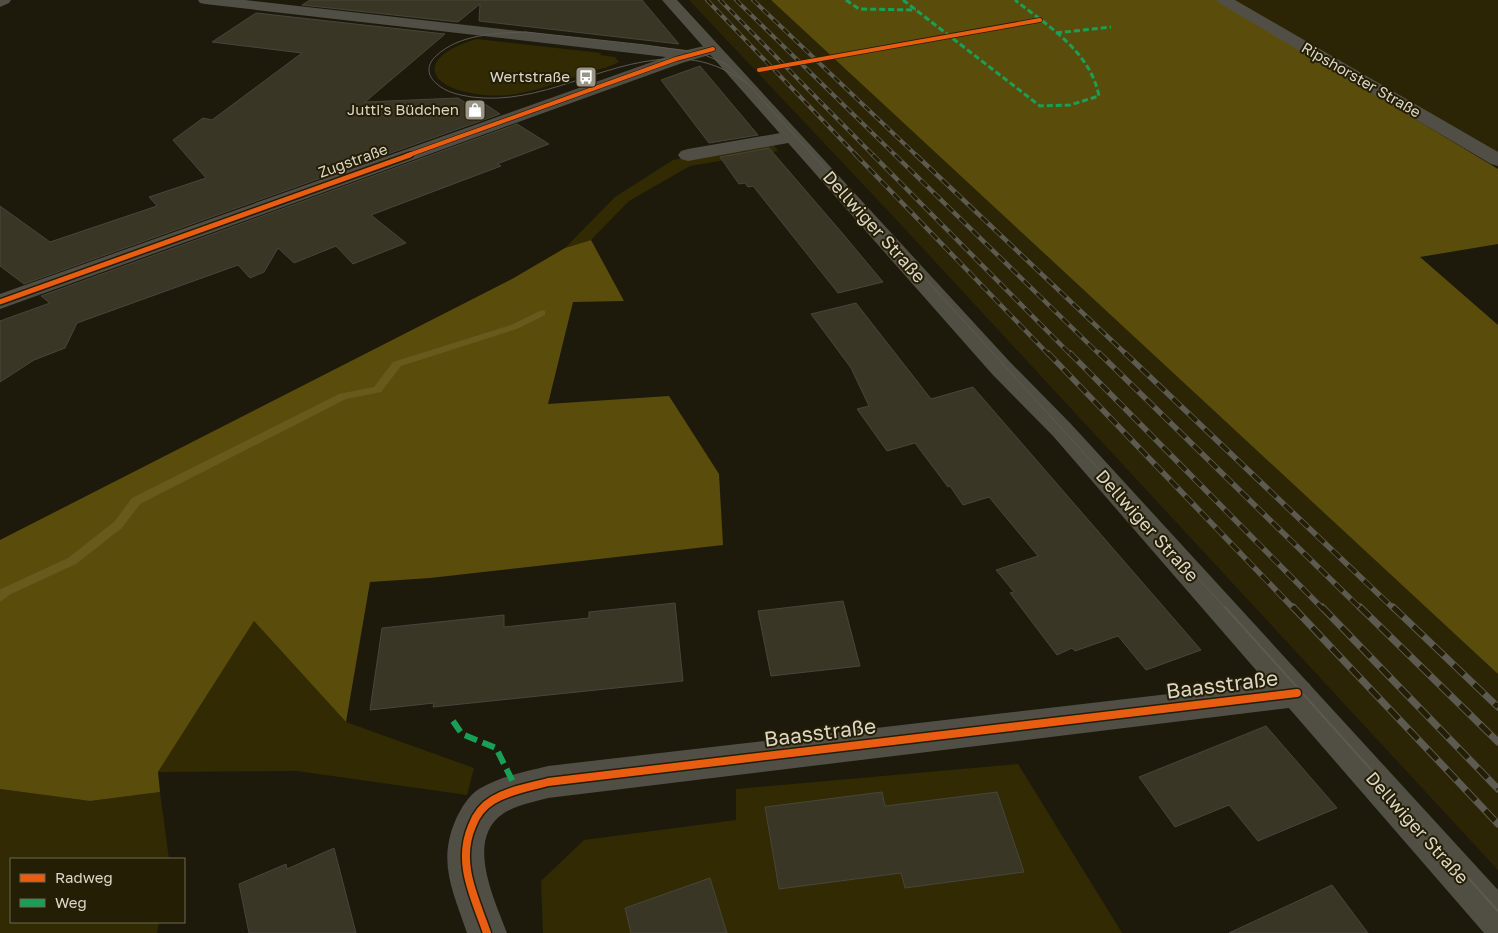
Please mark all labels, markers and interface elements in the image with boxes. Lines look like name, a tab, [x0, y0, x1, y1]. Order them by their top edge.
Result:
street label: Ripshorster Straße	[1299, 38, 1425, 121]
bus stop icon: Wertstraße	[574, 65, 598, 89]
place label: Wertstraße	[490, 67, 570, 85]
shop icon: Jutti's Büdchen	[463, 98, 487, 122]
place label: Jutti's Büdchen	[347, 100, 459, 118]
street label: Zugstraße	[316, 139, 390, 181]
street label: Dellwiger Straße	[819, 166, 931, 287]
street label: Dellwiger Straße	[1092, 465, 1204, 586]
street label: Baasstraße	[1164, 664, 1279, 704]
street label: Baasstraße	[762, 712, 877, 752]
street label: Dellwiger Straße	[1362, 767, 1474, 888]
legend	[10, 858, 185, 923]
text: Radweg	[55, 868, 113, 886]
text: Weg	[55, 893, 87, 911]

